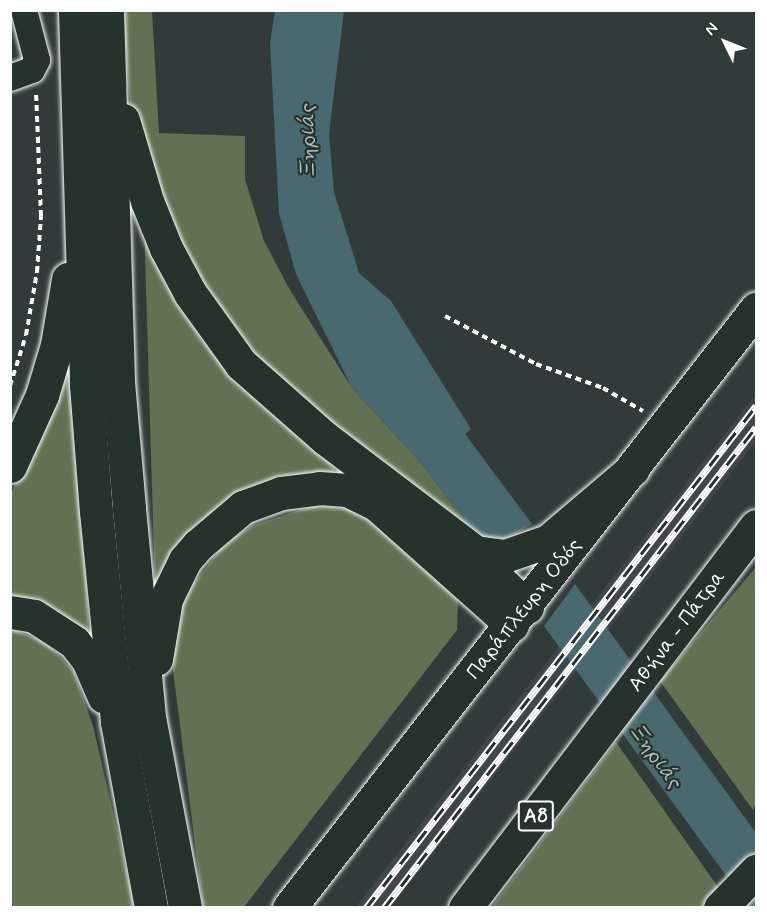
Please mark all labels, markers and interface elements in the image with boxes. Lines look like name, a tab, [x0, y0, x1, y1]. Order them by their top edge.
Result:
north arrow	[695, 12, 755, 72]
text: N	[700, 18, 723, 40]
water label: Ξηριάς	[295, 104, 323, 180]
street label: Παράπλευρη Οδός	[461, 533, 587, 685]
street label: Αθήνα - Πάτρα	[623, 565, 731, 697]
water label: Ξηριάς	[621, 718, 687, 794]
road number: Α8	[516, 799, 556, 833]

